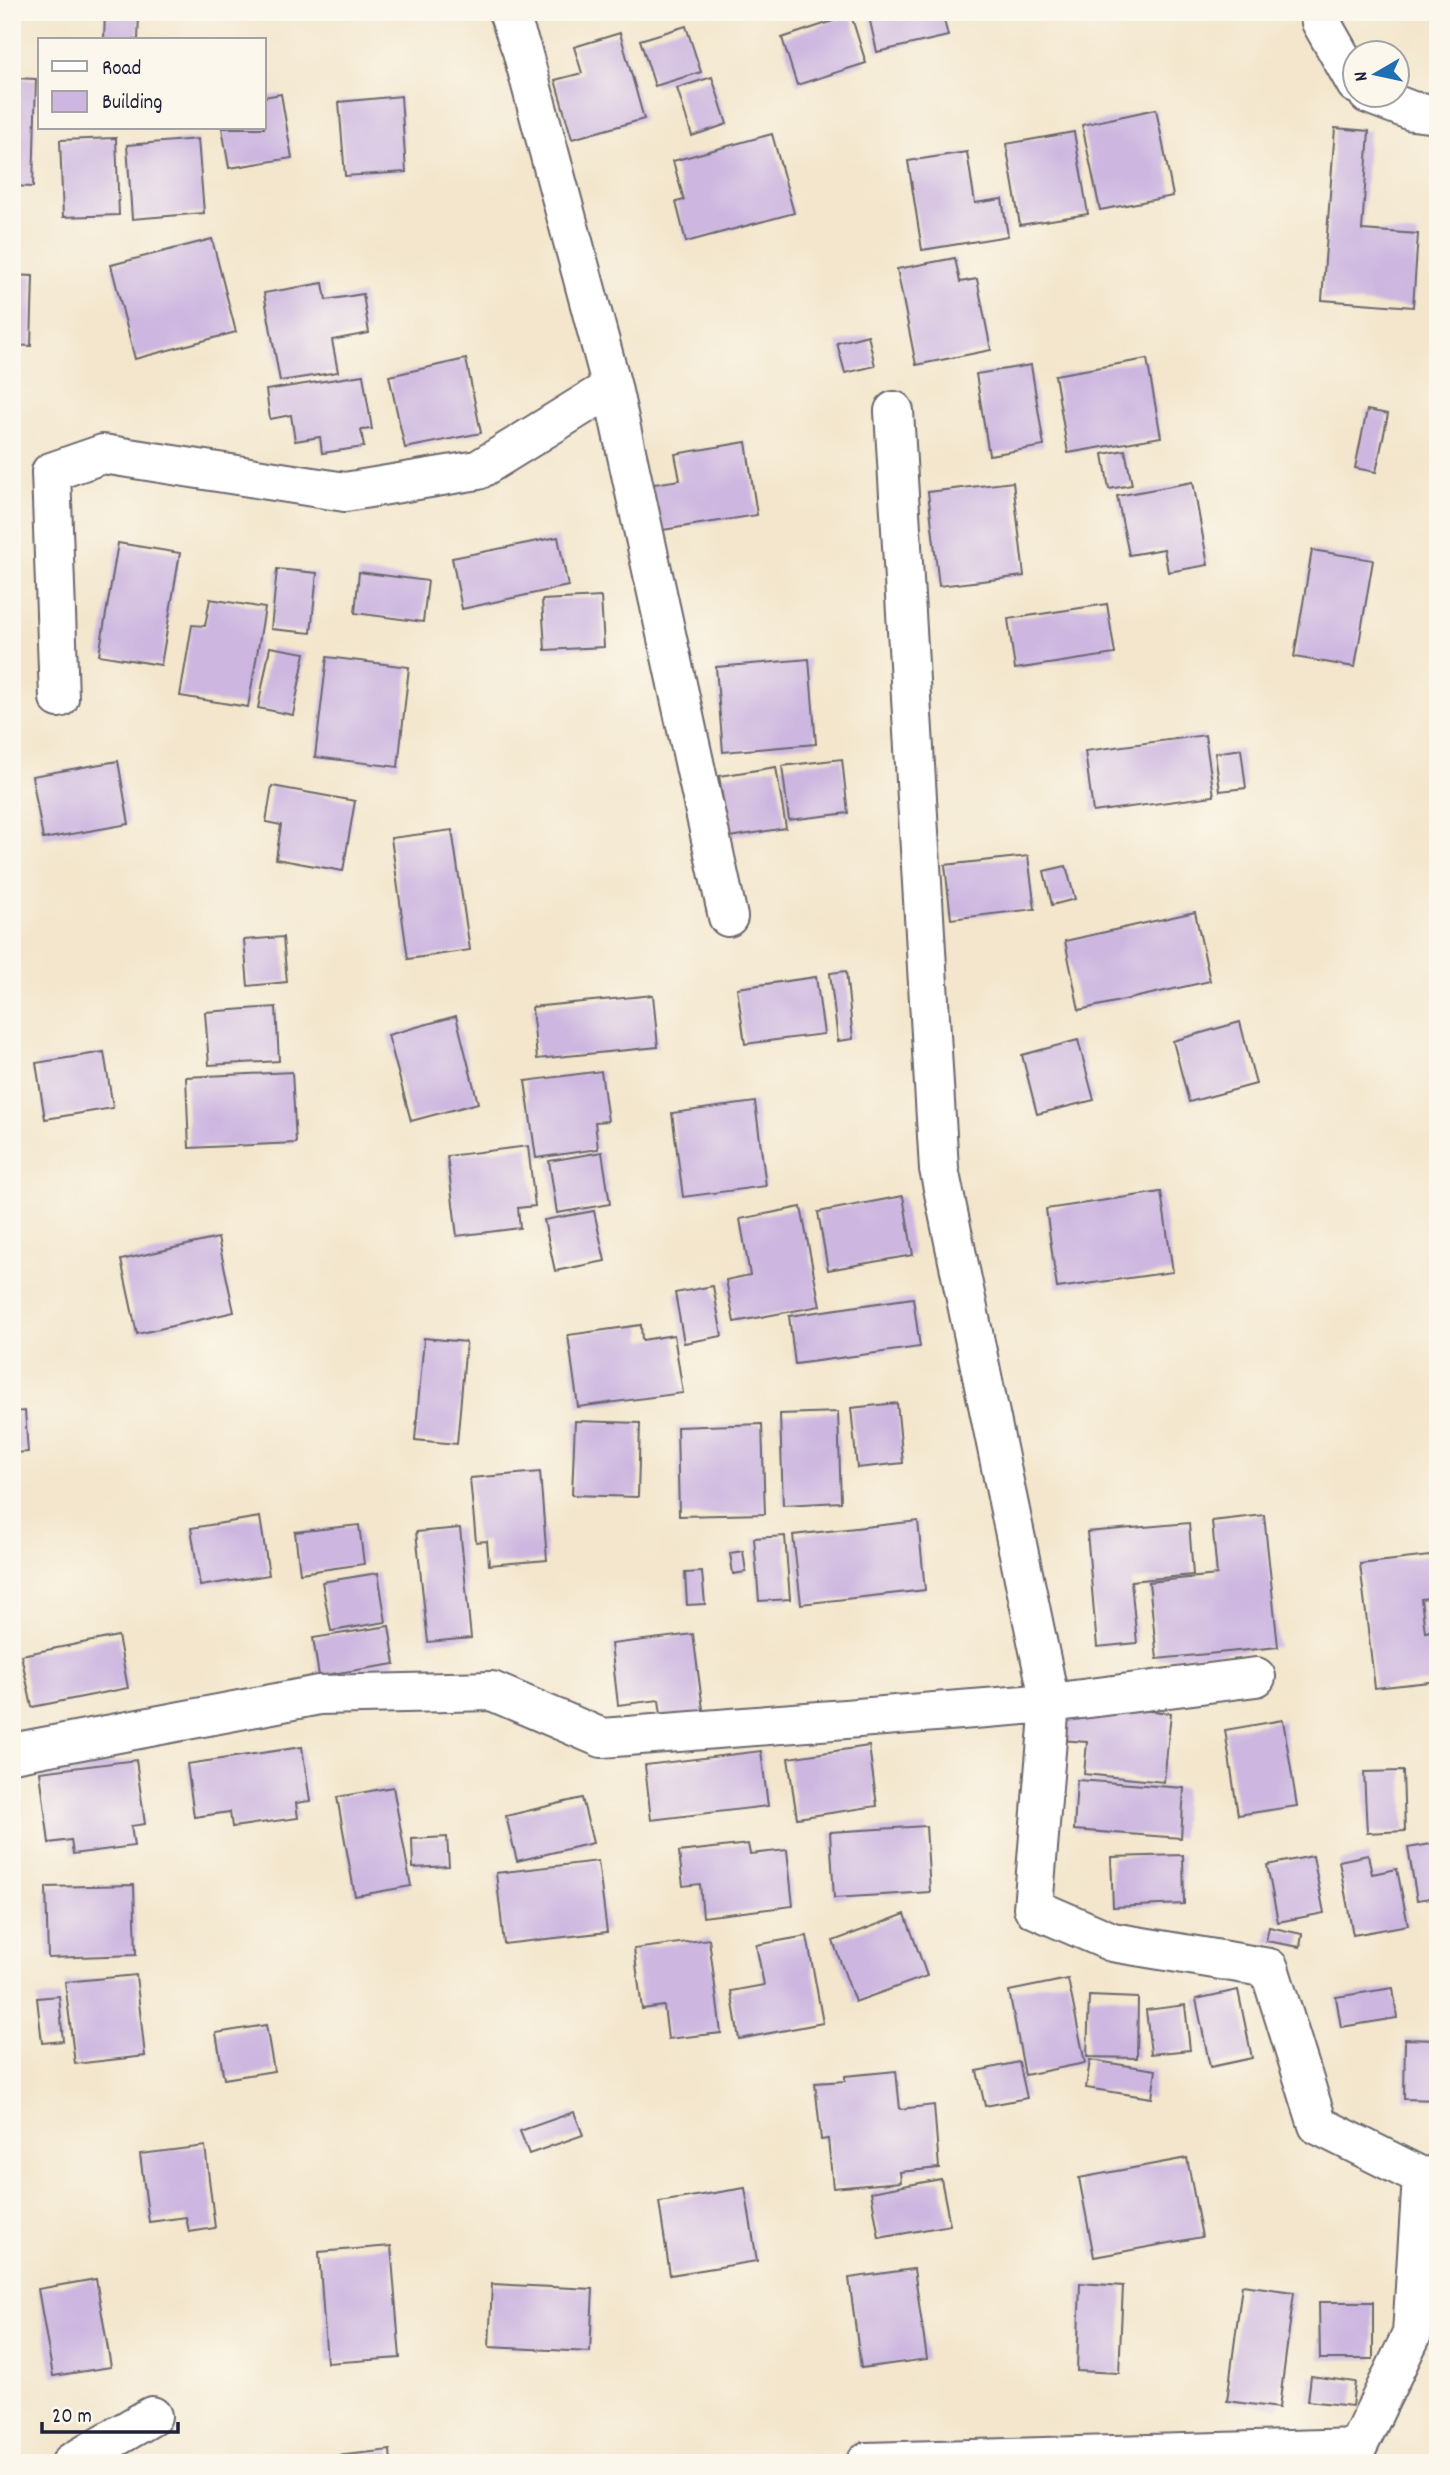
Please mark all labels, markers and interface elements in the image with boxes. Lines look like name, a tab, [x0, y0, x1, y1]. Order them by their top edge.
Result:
legend	[38, 38, 266, 130]
north arrow	[1342, 38, 1412, 108]
text: Road	[102, 55, 141, 85]
text: N	[1349, 69, 1377, 83]
text: Building	[102, 89, 162, 119]
scale bar	[42, 2391, 178, 2435]
text: 20 m	[52, 2403, 92, 2433]

